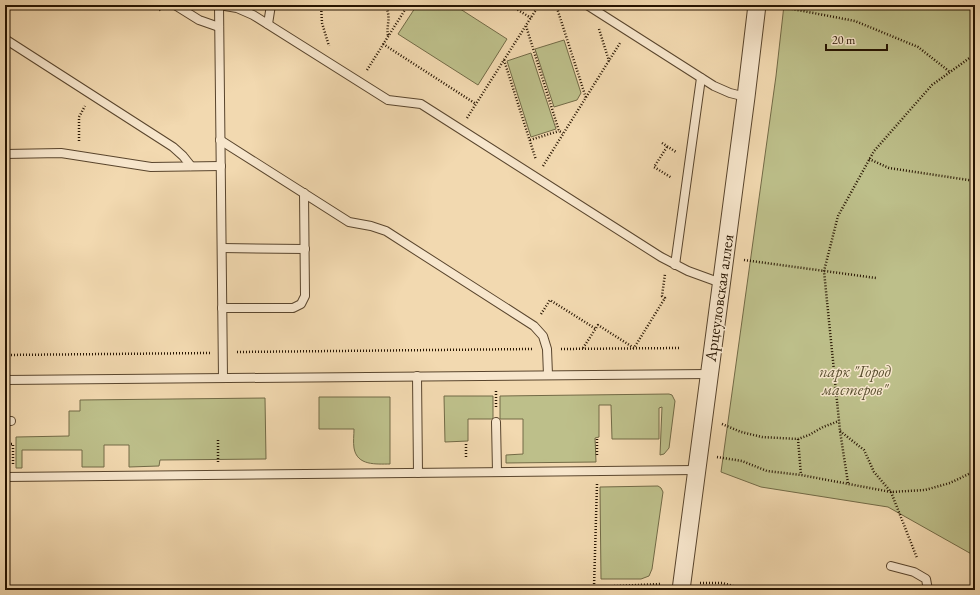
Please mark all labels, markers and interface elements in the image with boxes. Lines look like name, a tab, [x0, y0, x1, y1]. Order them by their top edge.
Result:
scale bar	[826, 26, 887, 52]
text: 20 m	[832, 32, 856, 48]
street label: Арцеуловская аллея	[700, 233, 738, 364]
park label: парк "Город мастеров"	[819, 361, 891, 400]

